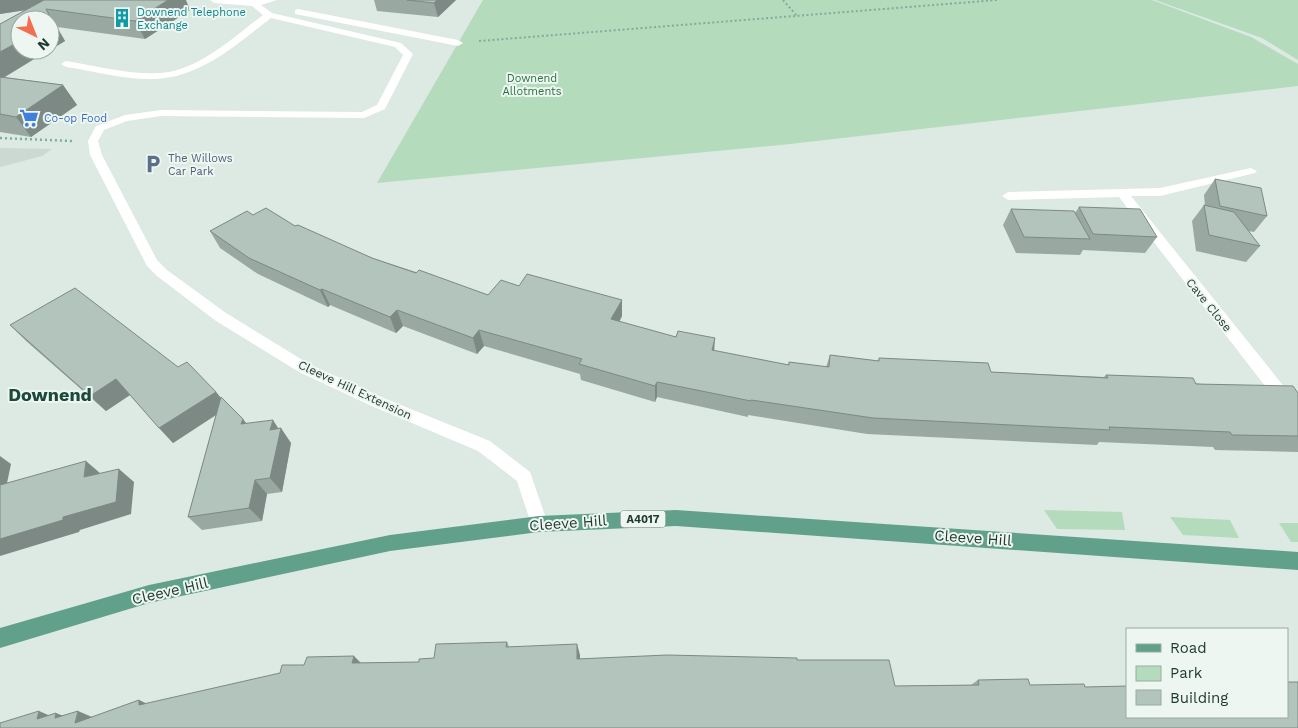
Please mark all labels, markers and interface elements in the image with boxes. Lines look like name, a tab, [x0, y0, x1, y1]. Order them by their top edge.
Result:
place label: Downend Telephone Exchange	[137, 6, 246, 32]
building icon: Downend Telephone Exchange	[111, 7, 133, 29]
north arrow	[10, 10, 60, 60]
text: N	[35, 35, 53, 54]
park label: Downend Allotments	[502, 72, 562, 98]
supermarket icon: Co-op Food	[18, 107, 40, 129]
place label: Co-op Food	[44, 112, 107, 125]
place label: The Willows Car Park	[168, 152, 233, 178]
parking icon: The Willows Car Park	[142, 153, 164, 175]
street label: Cave Close	[1183, 276, 1235, 334]
street label: Cleeve Hill Extension	[296, 358, 414, 422]
district label: Downend	[8, 384, 92, 405]
road number: A4017	[620, 510, 666, 528]
street label: Cleeve Hill	[529, 511, 608, 535]
street label: Cleeve Hill	[934, 526, 1013, 550]
street label: Cleeve Hill	[130, 573, 210, 609]
legend	[1126, 628, 1288, 718]
text: Road	[1170, 639, 1207, 657]
text: Park	[1170, 664, 1203, 682]
text: Building	[1170, 689, 1228, 707]

